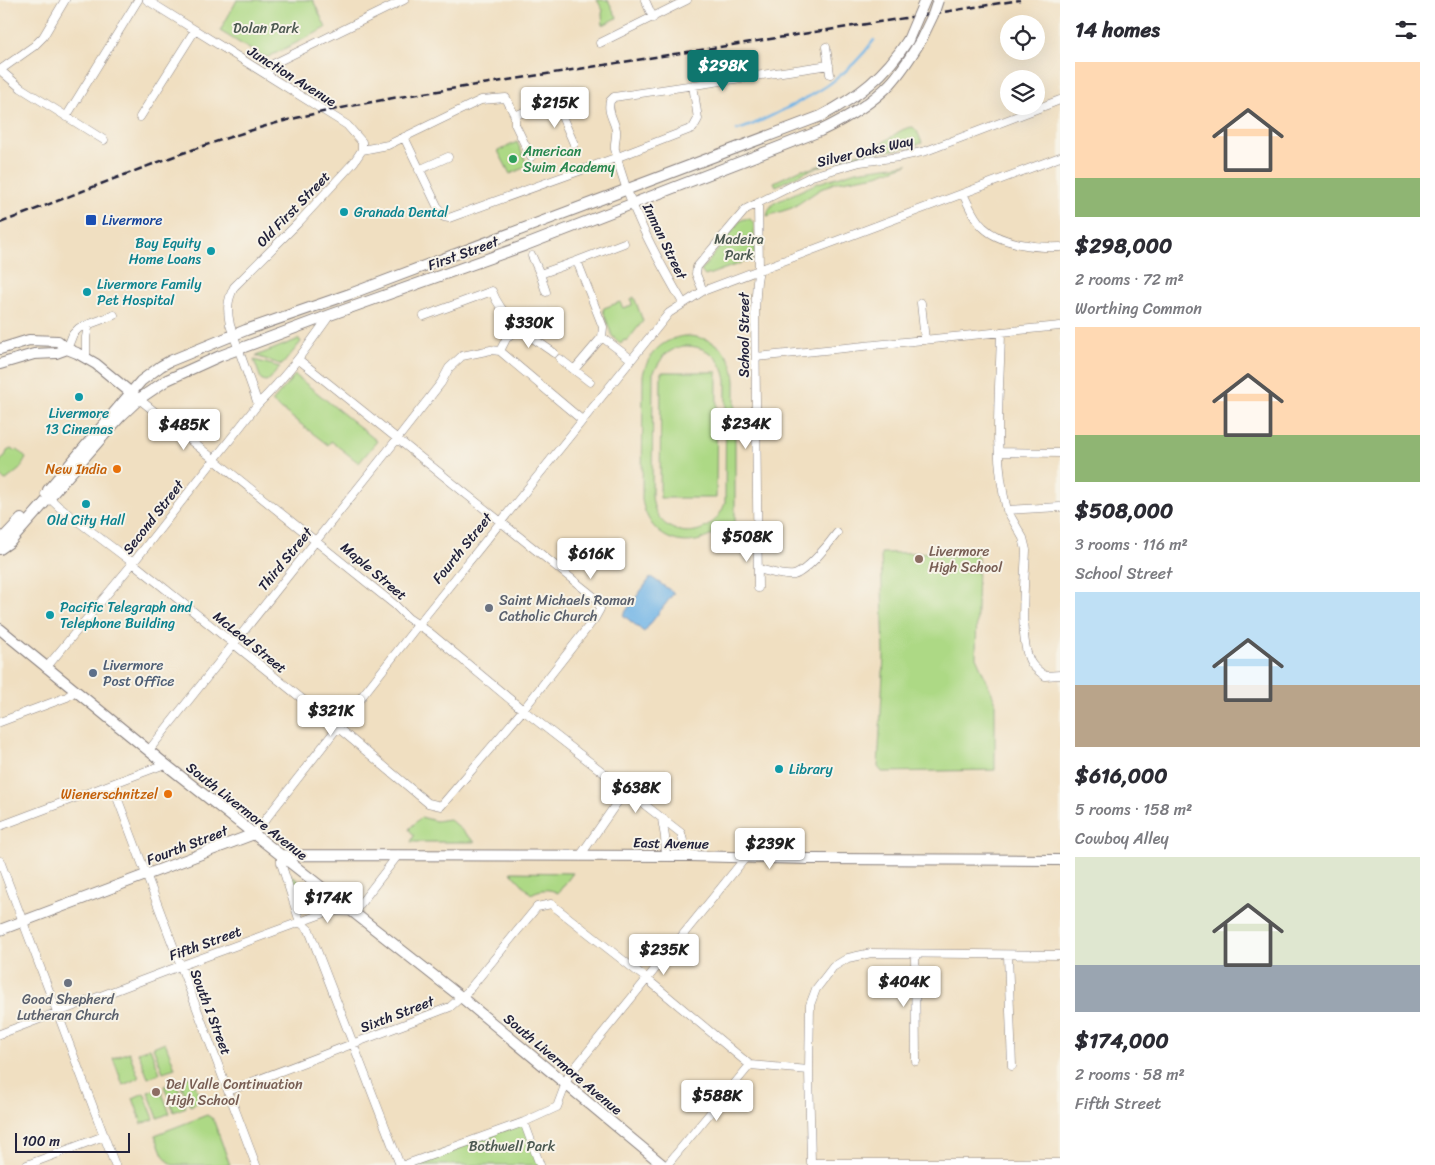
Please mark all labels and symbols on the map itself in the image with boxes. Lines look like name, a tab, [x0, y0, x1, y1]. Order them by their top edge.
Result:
park label: Dolan Park	[233, 16, 300, 41]
street label: Junction Avenue	[241, 39, 341, 114]
pin: $298K	[688, 49, 758, 92]
pin: $215K	[520, 86, 590, 129]
street label: Silver Oaks Way	[814, 128, 917, 175]
place label: American Swim Academy	[522, 139, 616, 180]
marker: American Swim Academy	[507, 153, 519, 165]
street label: Old First Street	[250, 165, 336, 253]
street label: Inman Street	[635, 198, 694, 285]
place label: Granada Dental	[354, 200, 449, 225]
marker: Granada Dental	[338, 206, 350, 218]
place label: Livermore	[102, 208, 162, 233]
marker: Livermore	[84, 213, 98, 227]
park label: Madeira Park	[714, 227, 764, 268]
street label: First Street	[424, 229, 503, 278]
place label: Bay Equity Home Loans	[129, 231, 202, 272]
marker: Bay Equity Home Loans	[205, 245, 217, 257]
place label: Livermore Family Pet Hospital	[97, 272, 202, 313]
marker: Livermore Family Pet Hospital	[81, 286, 93, 298]
street label: School Street	[732, 291, 757, 378]
pin: $330K	[494, 306, 564, 349]
marker: Livermore 13 Cinemas	[73, 391, 85, 403]
place label: Livermore 13 Cinemas	[45, 401, 113, 442]
pin: $485K	[149, 408, 219, 451]
pin: $234K	[711, 408, 781, 450]
place label: New India	[45, 457, 107, 482]
marker: New India	[111, 463, 123, 475]
street label: Second Street	[116, 473, 192, 560]
marker: Old City Hall	[80, 498, 92, 510]
street label: Fourth Street	[426, 506, 500, 590]
place label: Old City Hall	[47, 508, 126, 533]
pin: $508K	[712, 520, 782, 563]
street label: Third Street	[252, 521, 320, 597]
street label: Maple Street	[335, 536, 413, 607]
pin: $616K	[556, 538, 626, 580]
place label: Livermore High School	[929, 539, 1003, 580]
marker: Livermore High School	[913, 553, 925, 565]
place label: Saint Michaels Roman Catholic Church	[499, 588, 635, 629]
place label: Pacific Telegraph and Telephone Building	[60, 595, 194, 636]
marker: Saint Michaels Roman Catholic Church	[483, 602, 495, 614]
street label: McLeod Street	[207, 605, 292, 680]
marker: Pacific Telegraph and Telephone Building	[44, 609, 56, 621]
place label: Livermore Post Office	[103, 653, 174, 694]
marker: Livermore Post Office	[87, 667, 99, 679]
pin: $321K	[296, 694, 366, 737]
street label: South Livermore Avenue	[180, 756, 313, 867]
place label: Library	[789, 757, 834, 782]
marker: Library	[773, 763, 785, 775]
pin: $638K	[601, 772, 671, 814]
place label: Wienerschnitzel	[61, 782, 159, 807]
marker: Wienerschnitzel	[162, 788, 174, 800]
street label: Fourth Street	[143, 818, 233, 873]
pin: $239K	[735, 828, 805, 870]
street label: East Avenue	[633, 830, 709, 857]
pin: $174K	[293, 882, 363, 924]
street label: Fifth Street	[165, 919, 245, 968]
pin: $235K	[629, 934, 699, 976]
street label: South I Street	[183, 966, 238, 1059]
pin: $404K	[869, 966, 939, 1008]
marker: Good Shepherd Lutheran Church	[62, 977, 74, 989]
place label: Good Shepherd Lutheran Church	[17, 987, 119, 1028]
street label: Sixth Street	[356, 988, 439, 1040]
street label: South Livermore Avenue	[498, 1007, 628, 1122]
place label: Del Valle Continuation High School	[166, 1072, 303, 1113]
pin: $588K	[682, 1080, 752, 1122]
marker: Del Valle Continuation High School	[150, 1086, 162, 1098]
scale bar	[15, 1130, 130, 1153]
park label: Bothwell Park	[469, 1134, 556, 1159]

